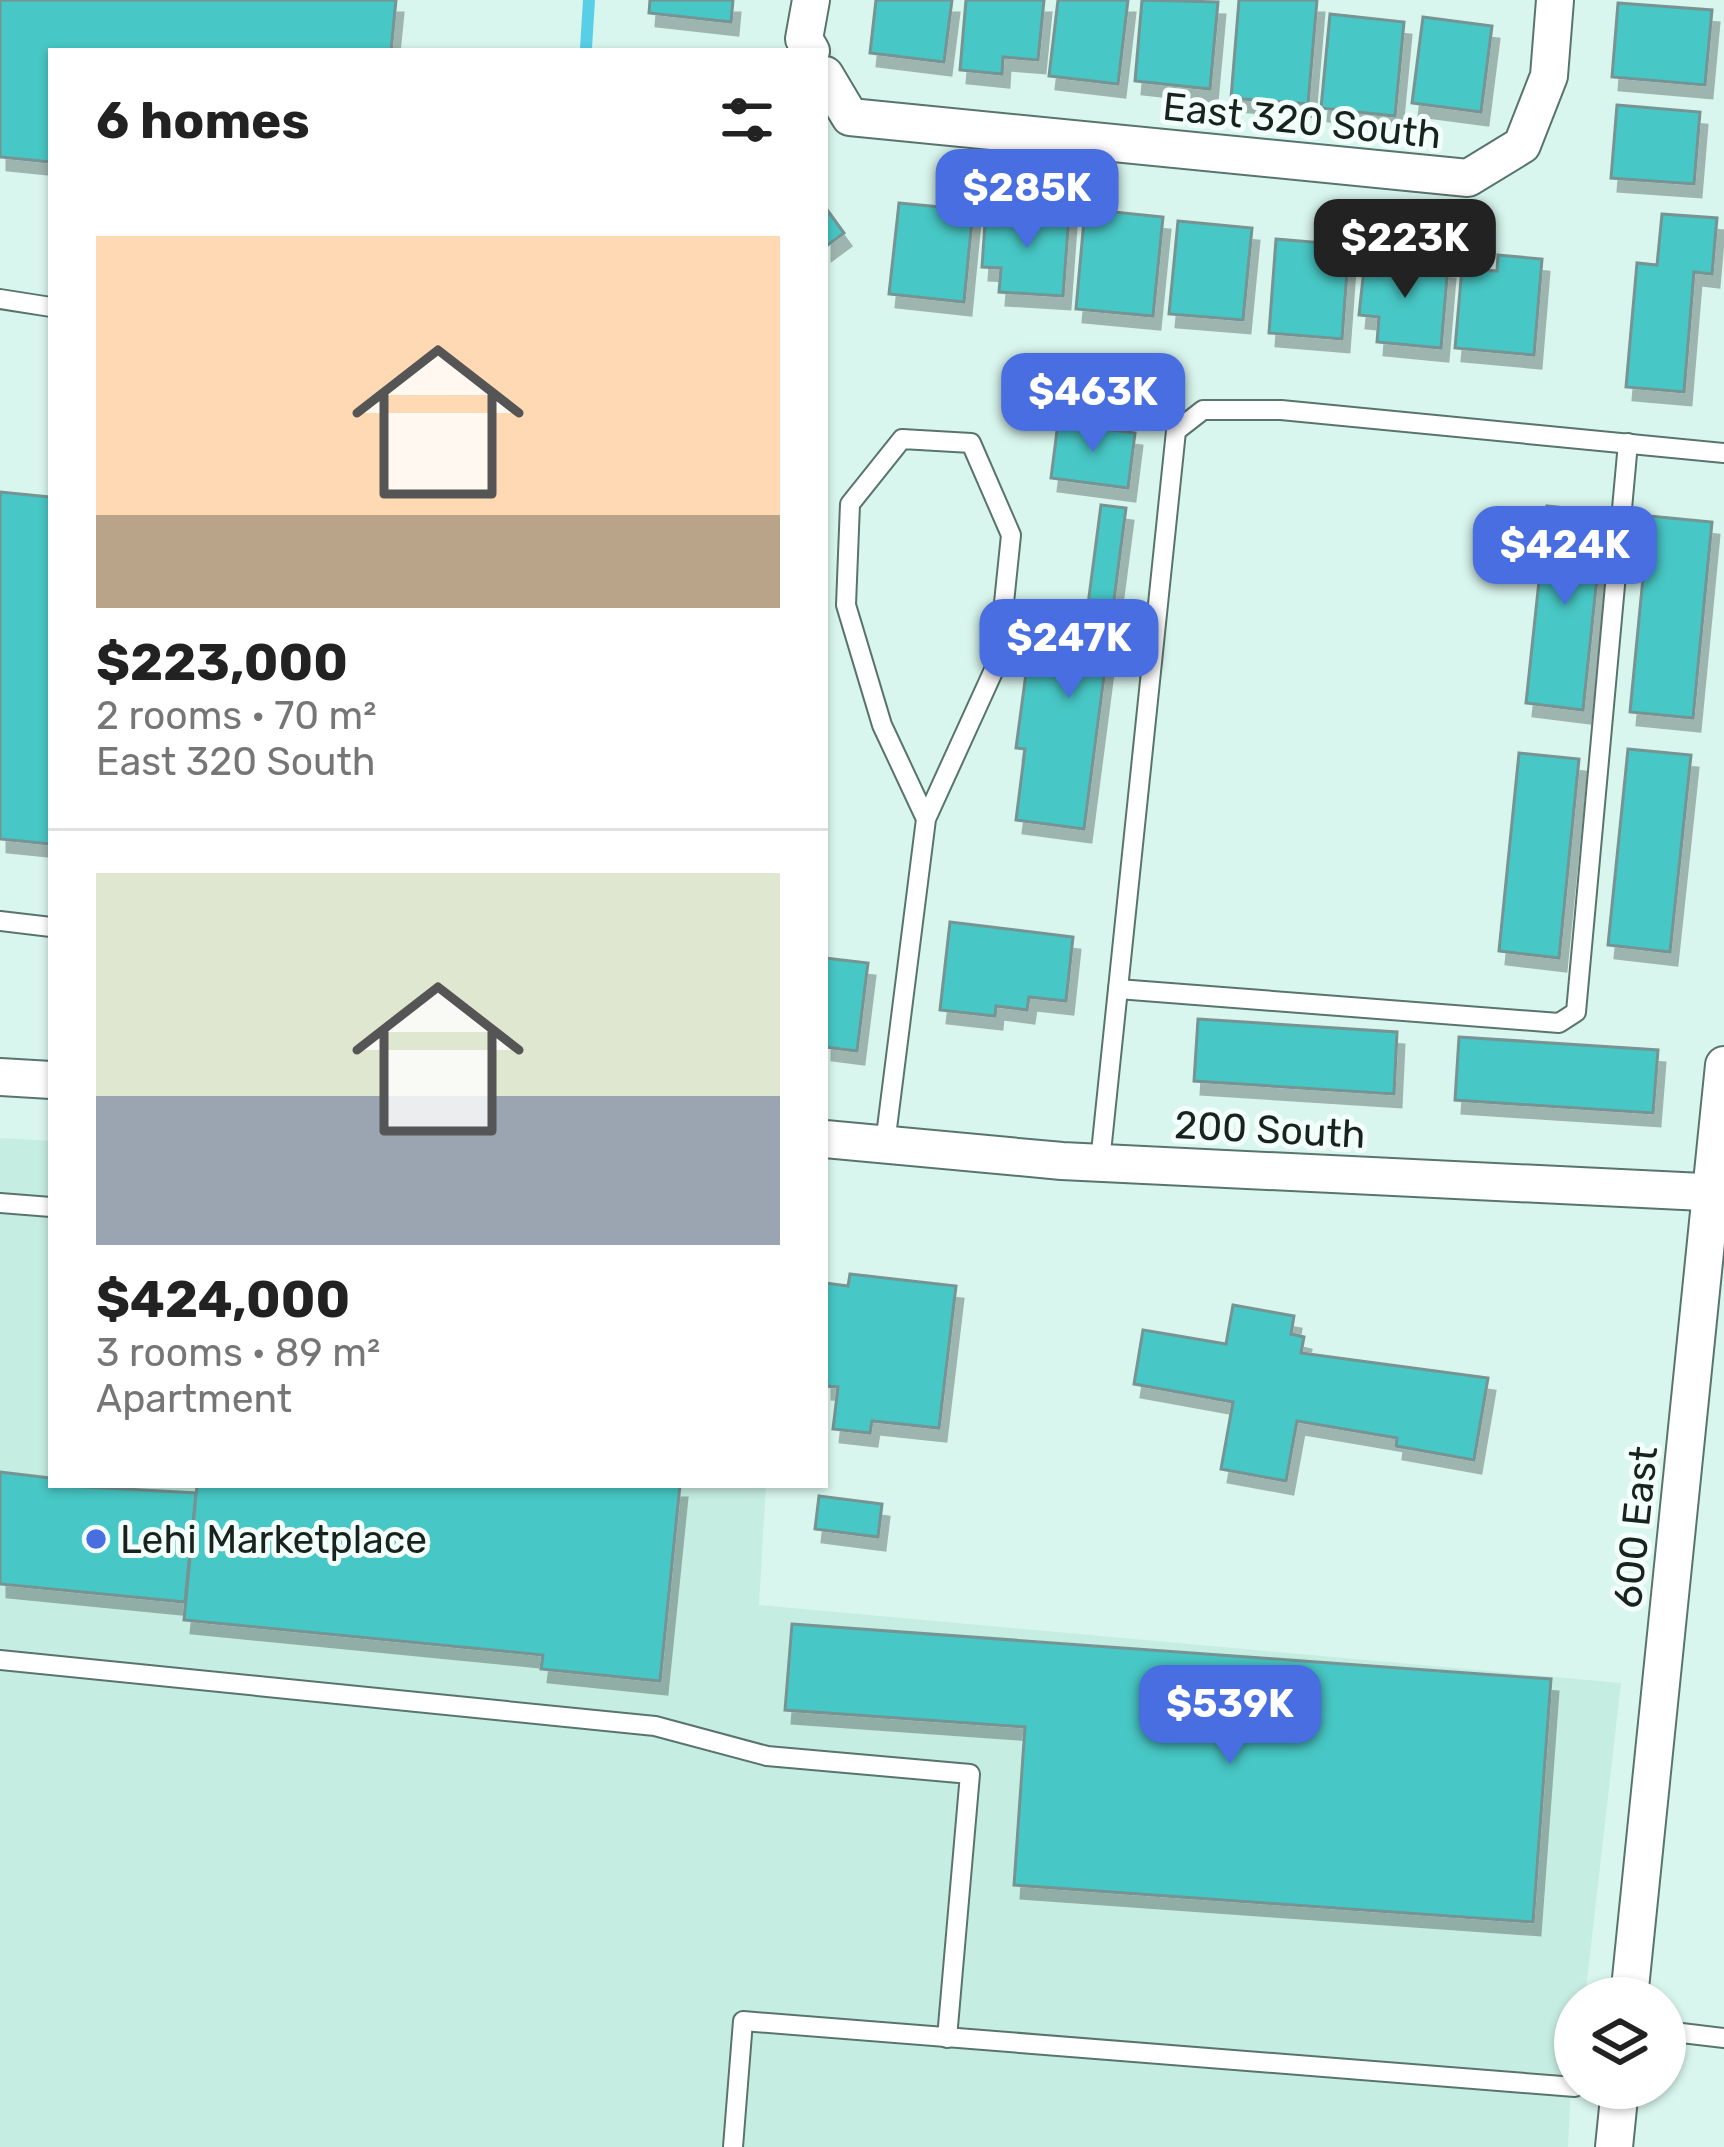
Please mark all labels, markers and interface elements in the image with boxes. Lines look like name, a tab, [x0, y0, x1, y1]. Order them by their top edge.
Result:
street label: East 320 South	[1160, 84, 1443, 158]
icon: filters	[714, 87, 780, 153]
text: 6 homes	[96, 90, 310, 151]
pin: $285K	[943, 149, 1111, 251]
text: $285K	[963, 165, 1091, 211]
pin: $223K	[1321, 199, 1489, 301]
text: $223K	[1341, 215, 1469, 261]
icon: home	[330, 314, 546, 530]
pin: $463K	[1009, 353, 1177, 455]
text: $463K	[1028, 369, 1158, 415]
pin: $424K	[1481, 506, 1649, 608]
text: $424K	[1500, 522, 1630, 568]
pin: $247K	[985, 599, 1153, 701]
text: $247K	[1006, 615, 1132, 661]
text: $223,000	[96, 632, 348, 693]
text: 2 rooms · 70 m²	[96, 693, 377, 739]
text: East 320 South	[96, 739, 376, 785]
icon: home	[330, 951, 546, 1167]
street label: 200 South	[1173, 1102, 1367, 1158]
text: $424,000	[96, 1269, 350, 1330]
text: 3 rooms · 89 m²	[96, 1330, 380, 1376]
text: Apartment	[96, 1376, 292, 1422]
street label: 600 East	[1605, 1444, 1667, 1611]
place label: Lehi Marketplace	[120, 1517, 427, 1563]
marker: Lehi Marketplace	[83, 1526, 109, 1552]
pin: $539K	[1146, 1665, 1314, 1767]
text: $539K	[1166, 1681, 1294, 1727]
map controls	[1554, 1977, 1686, 2109]
button: layers	[1554, 1977, 1686, 2109]

